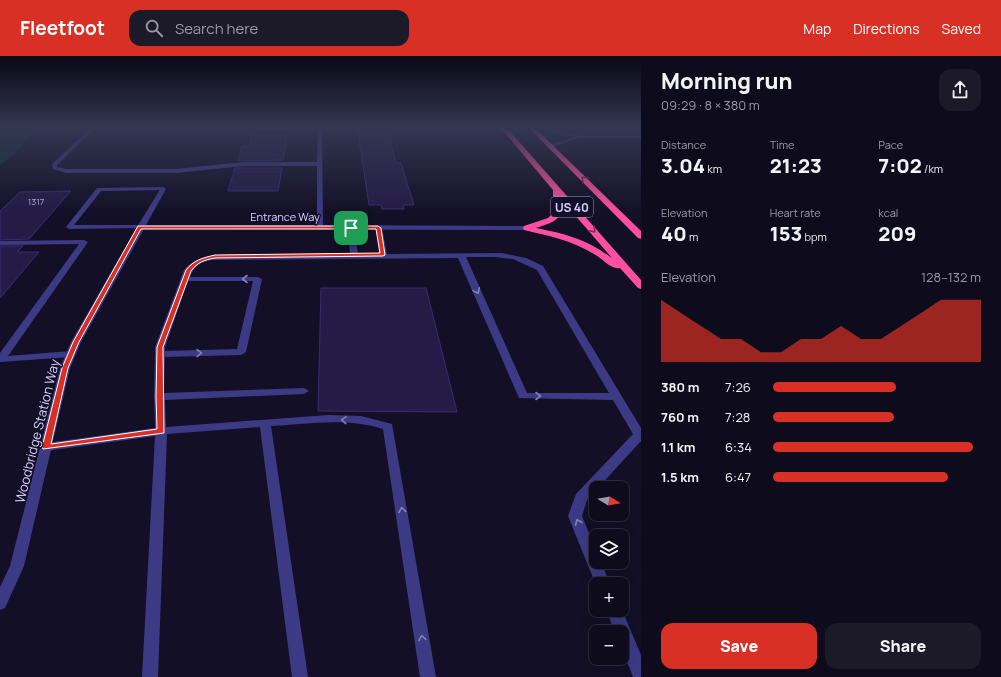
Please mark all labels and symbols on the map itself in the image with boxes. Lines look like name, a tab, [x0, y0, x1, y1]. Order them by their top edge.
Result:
one-way arrow	[581, 176, 589, 184]
house number: 1317	[28, 195, 45, 208]
road number: US 40	[551, 197, 593, 217]
street label: Entrance Way	[250, 209, 320, 224]
pin	[334, 211, 368, 245]
one-way arrow	[588, 226, 595, 233]
one-way arrow	[242, 275, 248, 283]
one-way arrow	[472, 287, 480, 294]
one-way arrow	[196, 349, 202, 357]
street label: Woodbridge Station Way	[10, 357, 64, 505]
one-way arrow	[535, 392, 541, 400]
one-way arrow	[341, 416, 347, 424]
north arrow	[589, 481, 629, 521]
one-way arrow	[398, 507, 407, 513]
one-way arrow	[574, 519, 582, 526]
one-way arrow	[418, 635, 427, 642]

